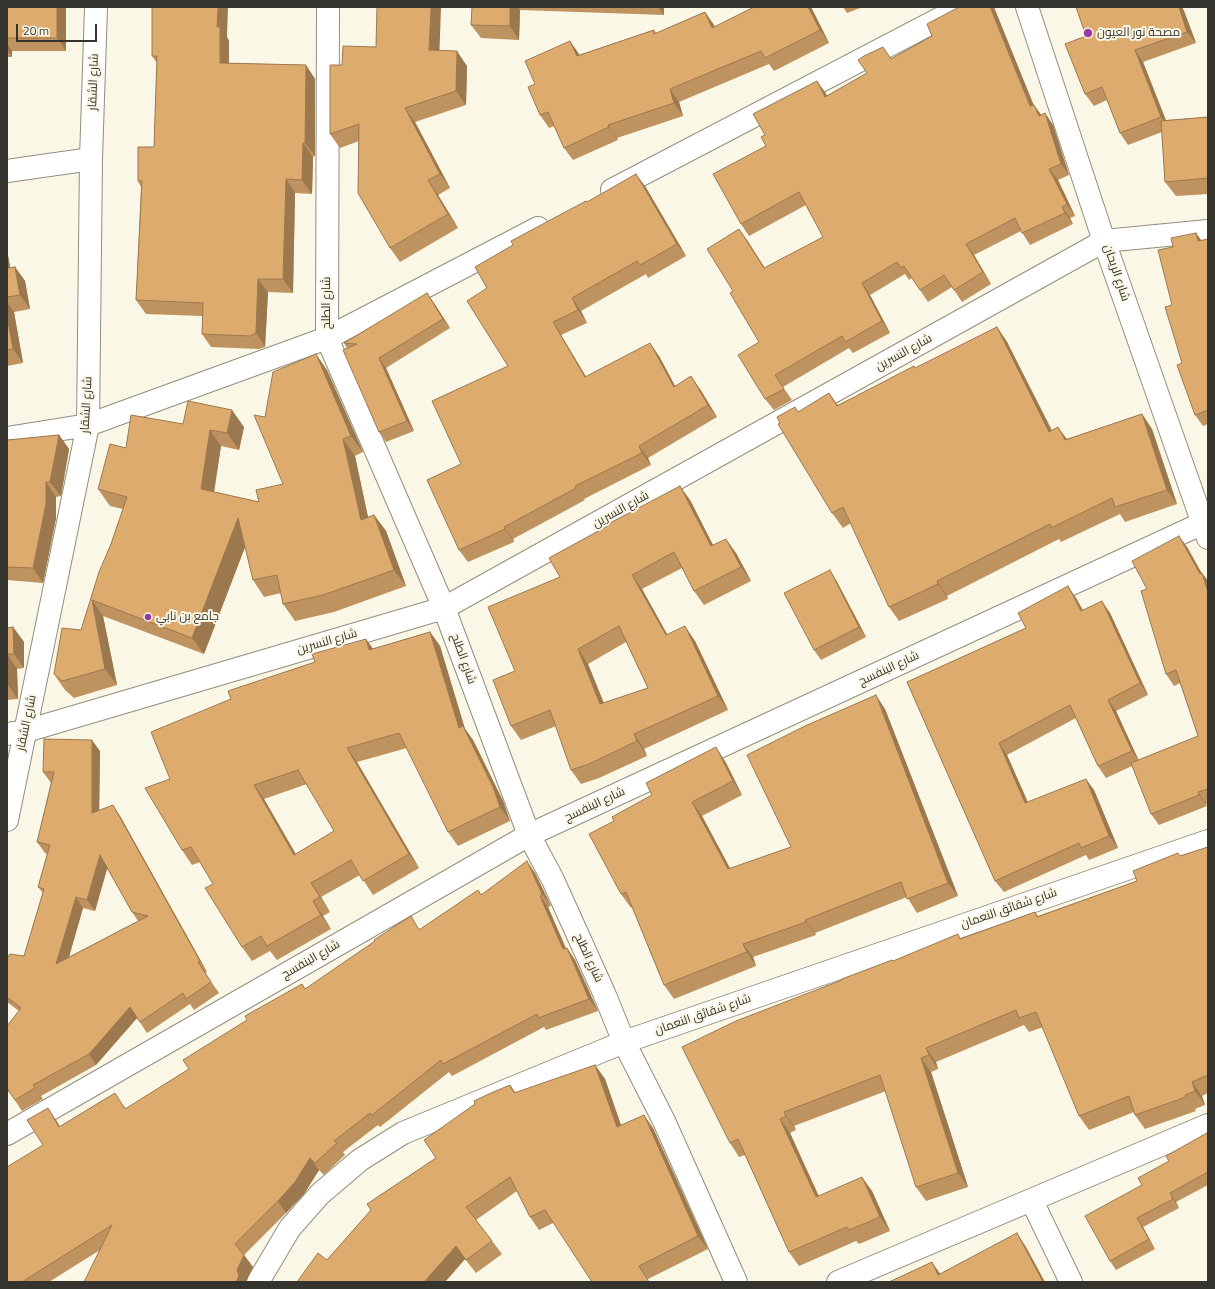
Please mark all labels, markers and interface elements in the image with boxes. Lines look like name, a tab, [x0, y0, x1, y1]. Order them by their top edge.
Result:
scale bar	[18, 16, 99, 42]
text: 20 m	[23, 21, 49, 40]
place label: مصحة نور العيون	[1097, 26, 1180, 40]
marker: مصحة نور العيون	[1082, 27, 1094, 39]
street label: شارع الشقار	[86, 53, 102, 111]
street label: شارع الريحان	[1100, 243, 1132, 303]
street label: شارع الطلح	[320, 277, 334, 329]
street label: شارع النسرين	[873, 332, 935, 374]
street label: شارع الشقار	[78, 376, 96, 434]
street label: شارع النسرين	[590, 489, 652, 531]
place label: جامع بن نابي	[156, 610, 219, 624]
marker: جامع بن نابي	[143, 612, 153, 622]
street label: شارع النسرين	[295, 627, 359, 657]
street label: شارع الطلح	[447, 632, 479, 686]
street label: شارع البنفسج	[857, 649, 921, 689]
street label: شارع الشقار	[14, 694, 40, 752]
street label: شارع البنفسج	[563, 785, 627, 825]
street label: شارع شقائق النعمان	[959, 886, 1059, 932]
street label: شارع الطلح	[570, 931, 606, 985]
street label: شارع البنفسج	[279, 938, 343, 982]
street label: شارع شقائق النعمان	[653, 992, 753, 1038]

